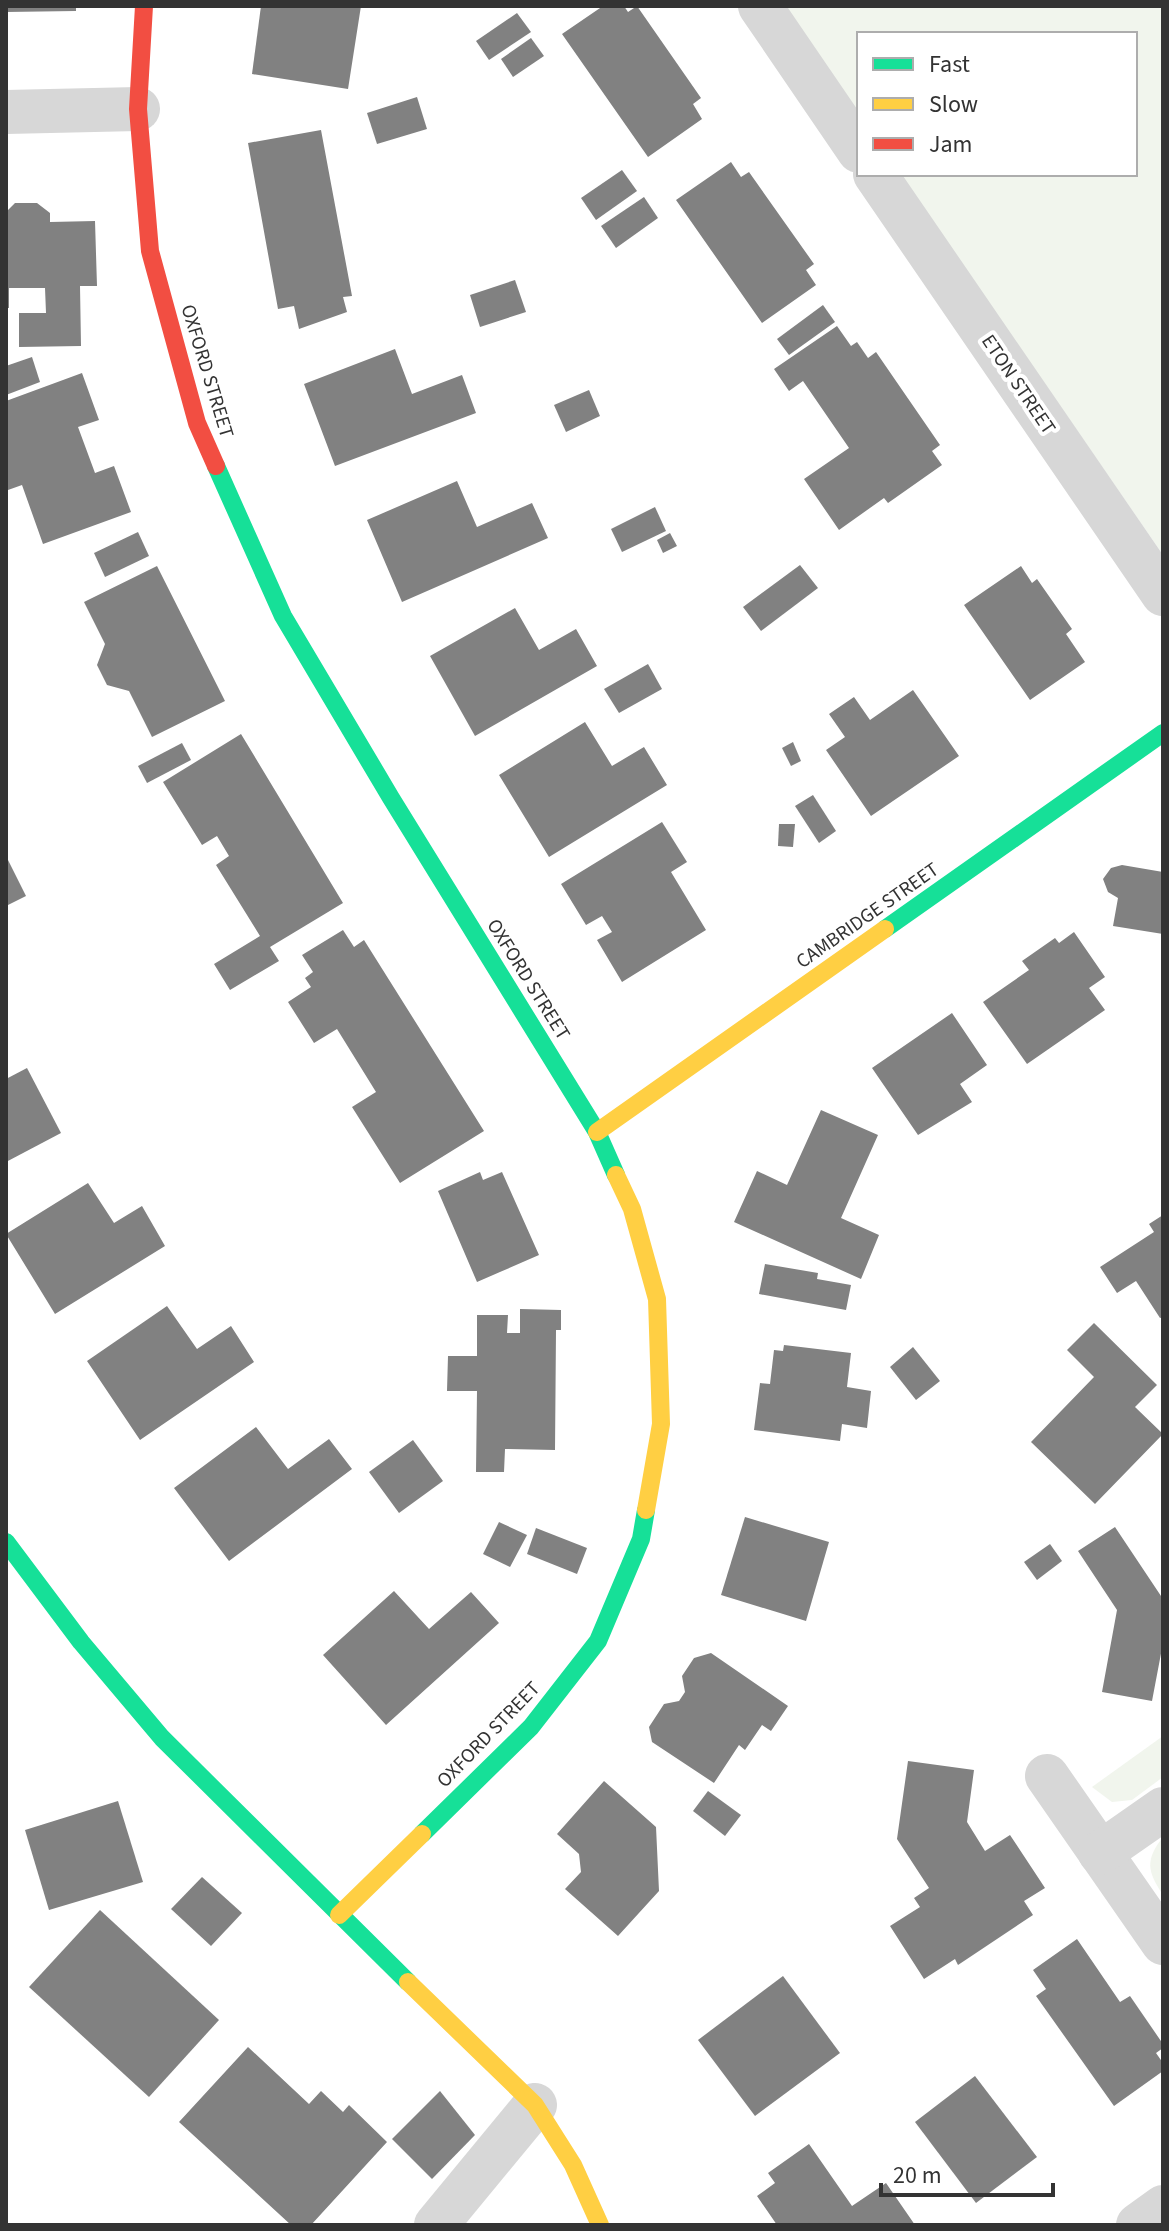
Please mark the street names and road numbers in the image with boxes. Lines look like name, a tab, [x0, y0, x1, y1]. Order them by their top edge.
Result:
street label: OXFORD STREET	[173, 301, 241, 442]
street label: ETON STREET	[974, 329, 1062, 440]
street label: CAMBRIDGE STREET	[790, 856, 945, 976]
street label: OXFORD STREET	[480, 914, 577, 1046]
street label: OXFORD STREET	[431, 1675, 547, 1794]

